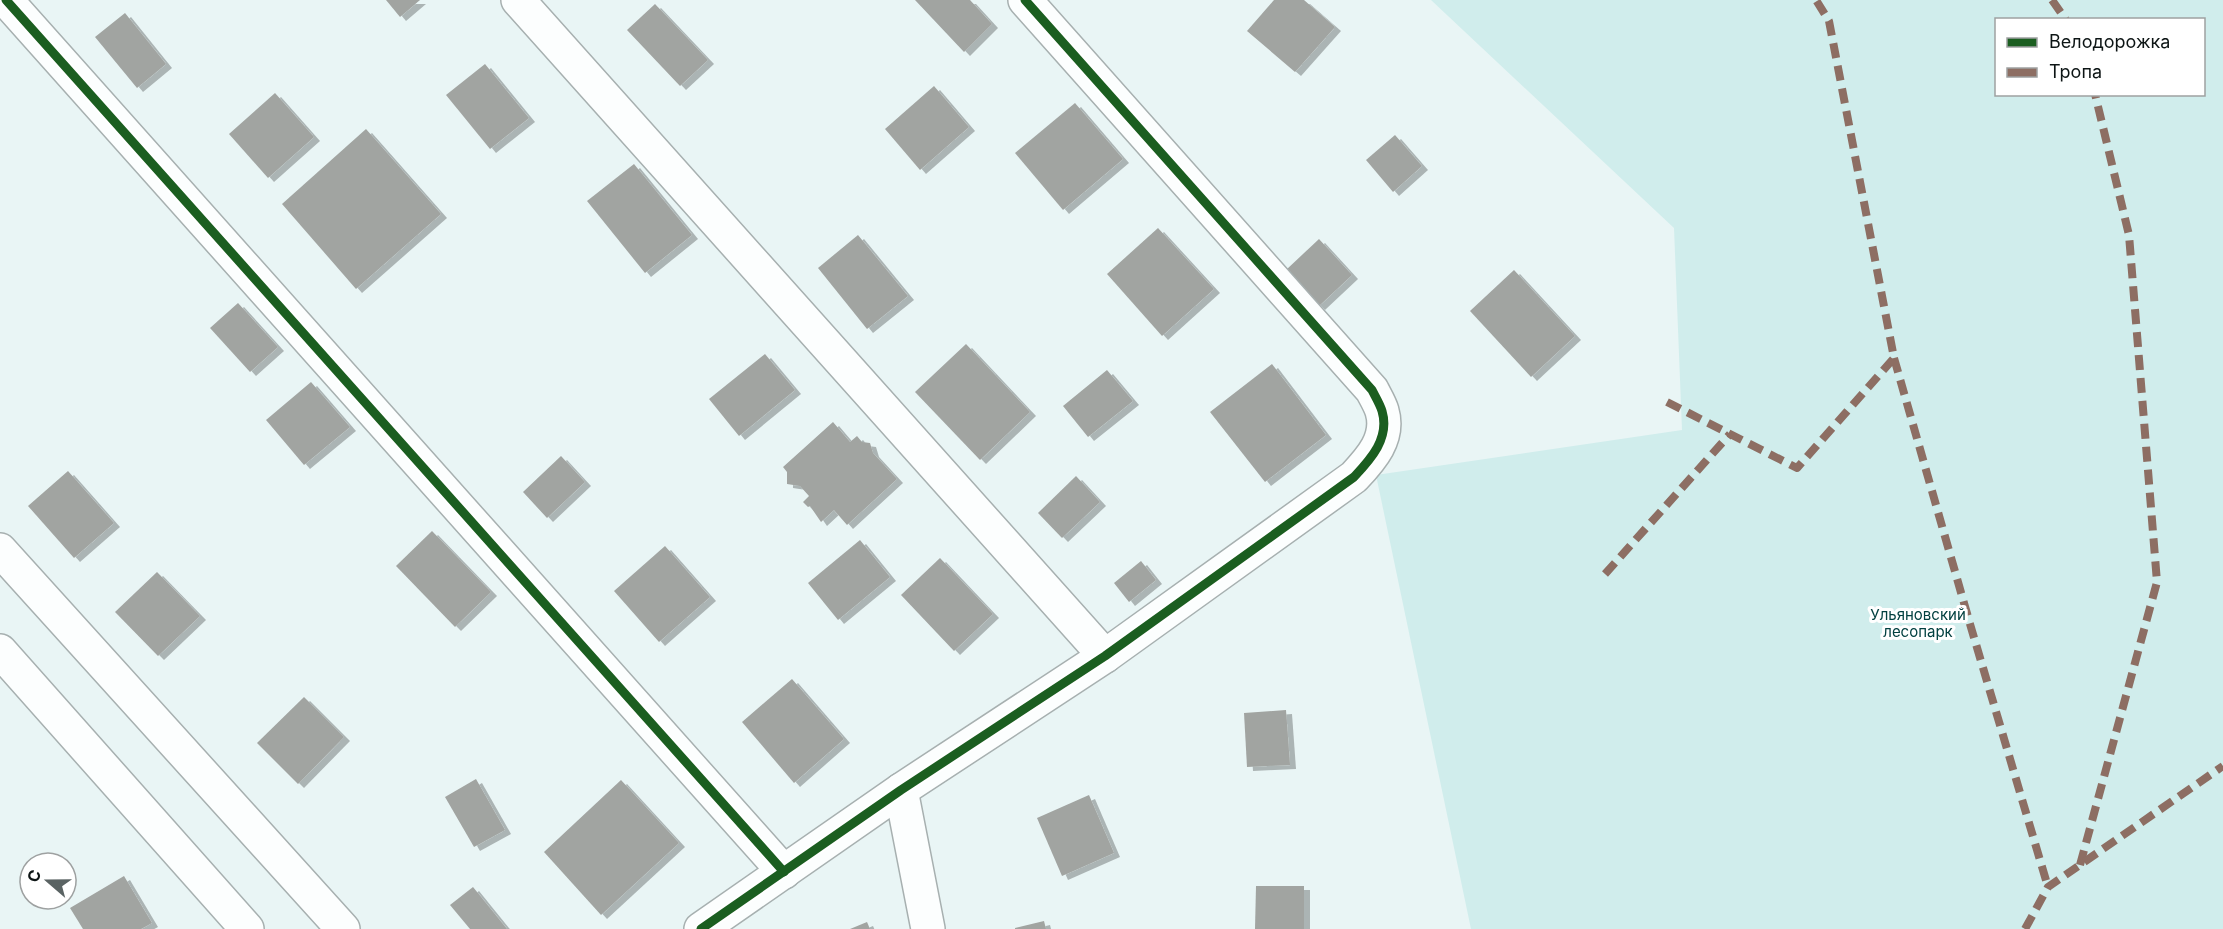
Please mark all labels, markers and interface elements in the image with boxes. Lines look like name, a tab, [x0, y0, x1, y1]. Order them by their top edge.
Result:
legend	[1995, 18, 2205, 96]
text: Велодорожка	[2049, 31, 2170, 52]
text: Тропа	[2049, 61, 2102, 82]
park label: Ульяновский лесопарк	[1870, 605, 1966, 641]
north arrow	[18, 851, 78, 911]
text: С	[22, 867, 45, 885]

